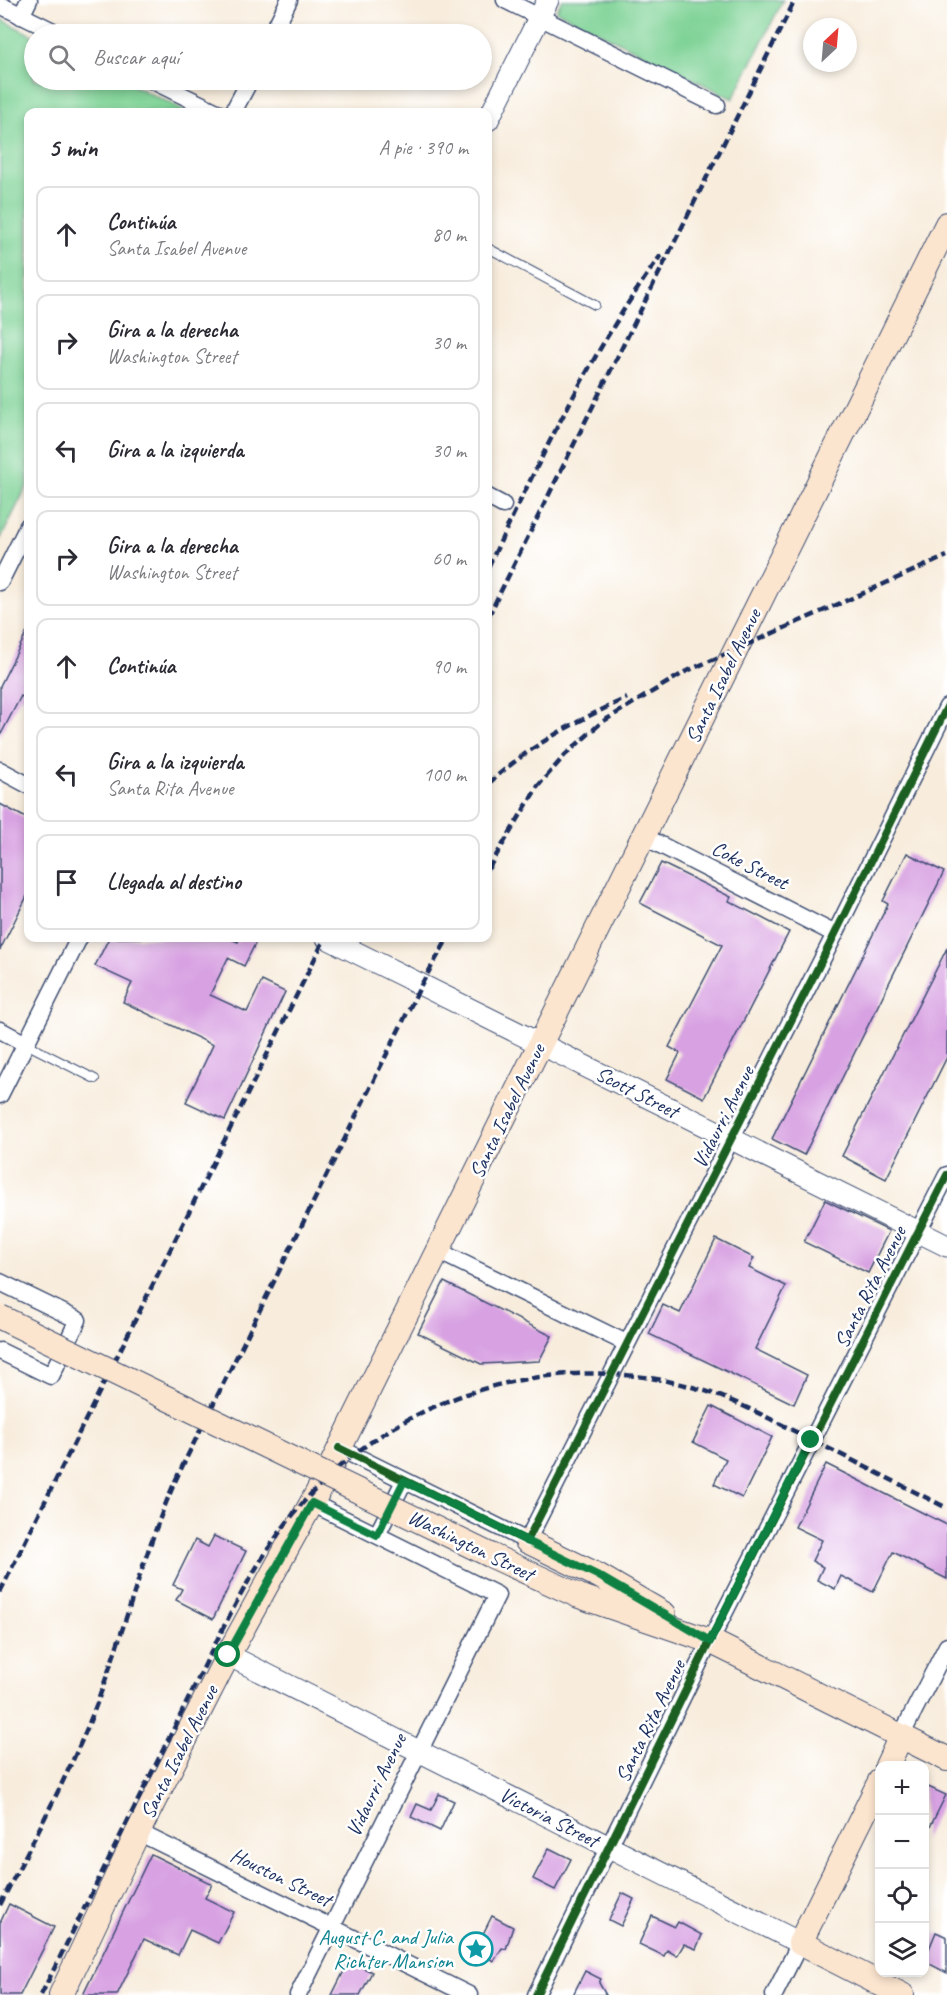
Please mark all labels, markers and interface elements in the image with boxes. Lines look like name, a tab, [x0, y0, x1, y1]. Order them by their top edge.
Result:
north arrow	[803, 18, 857, 72]
search box	[24, 24, 492, 90]
icon: search	[45, 41, 78, 74]
text: Buscar aquí	[93, 43, 179, 71]
text: 5 min	[48, 131, 97, 164]
text: A pie · 390 m	[379, 135, 468, 160]
text: Continúa	[107, 208, 175, 236]
icon: ahead	[50, 218, 83, 251]
text: 80 m	[432, 222, 466, 247]
text: Santa Isabel Avenue	[107, 236, 246, 261]
text: Gira a la derecha	[107, 316, 238, 344]
icon: right	[50, 326, 83, 359]
text: 30 m	[432, 330, 466, 355]
text: Washington Street	[107, 344, 237, 369]
icon: left	[50, 434, 83, 467]
text: Gira a la izquierda	[107, 436, 244, 464]
text: 30 m	[432, 438, 466, 463]
text: Gira a la derecha	[107, 532, 238, 560]
icon: right	[50, 542, 83, 575]
text: 60 m	[432, 546, 466, 571]
text: Washington Street	[107, 560, 237, 585]
street label: Santa Isabel Avenue	[679, 603, 768, 747]
icon: ahead	[50, 650, 83, 683]
text: Continúa	[107, 652, 175, 680]
text: 90 m	[432, 654, 466, 679]
text: Gira a la izquierda	[107, 748, 244, 776]
icon: left	[50, 758, 83, 791]
text: 100 m	[423, 762, 466, 787]
text: Santa Rita Avenue	[107, 776, 234, 801]
street label: Coke Street	[707, 835, 794, 896]
icon: arrive	[50, 866, 83, 899]
text: Llegada al destino	[107, 868, 241, 896]
street label: Santa Isabel Avenue	[463, 1038, 552, 1182]
street label: Scott Street	[591, 1060, 685, 1125]
street label: Vidaurri Avenue	[686, 1060, 761, 1172]
street label: Santa Rita Avenue	[828, 1220, 913, 1352]
route end	[797, 1426, 823, 1452]
street label: Washington Street	[404, 1503, 541, 1588]
route start	[214, 1641, 240, 1667]
street label: Santa Rita Avenue	[609, 1654, 692, 1786]
street label: Santa Isabel Avenue	[134, 1679, 225, 1823]
street label: Vidaurri Avenue	[340, 1727, 413, 1841]
map controls	[875, 1761, 929, 1977]
button: +	[875, 1761, 929, 1815]
street label: Victoria Street	[495, 1781, 606, 1854]
button: −	[875, 1815, 929, 1869]
street label: Houston Street	[226, 1841, 338, 1914]
button: locate	[875, 1869, 929, 1923]
button: layers	[875, 1923, 929, 1977]
place label: August C. and Julia Richter Mansion	[319, 1924, 455, 1974]
place icon: August C. and Julia Richter Mansion	[458, 1931, 494, 1967]

